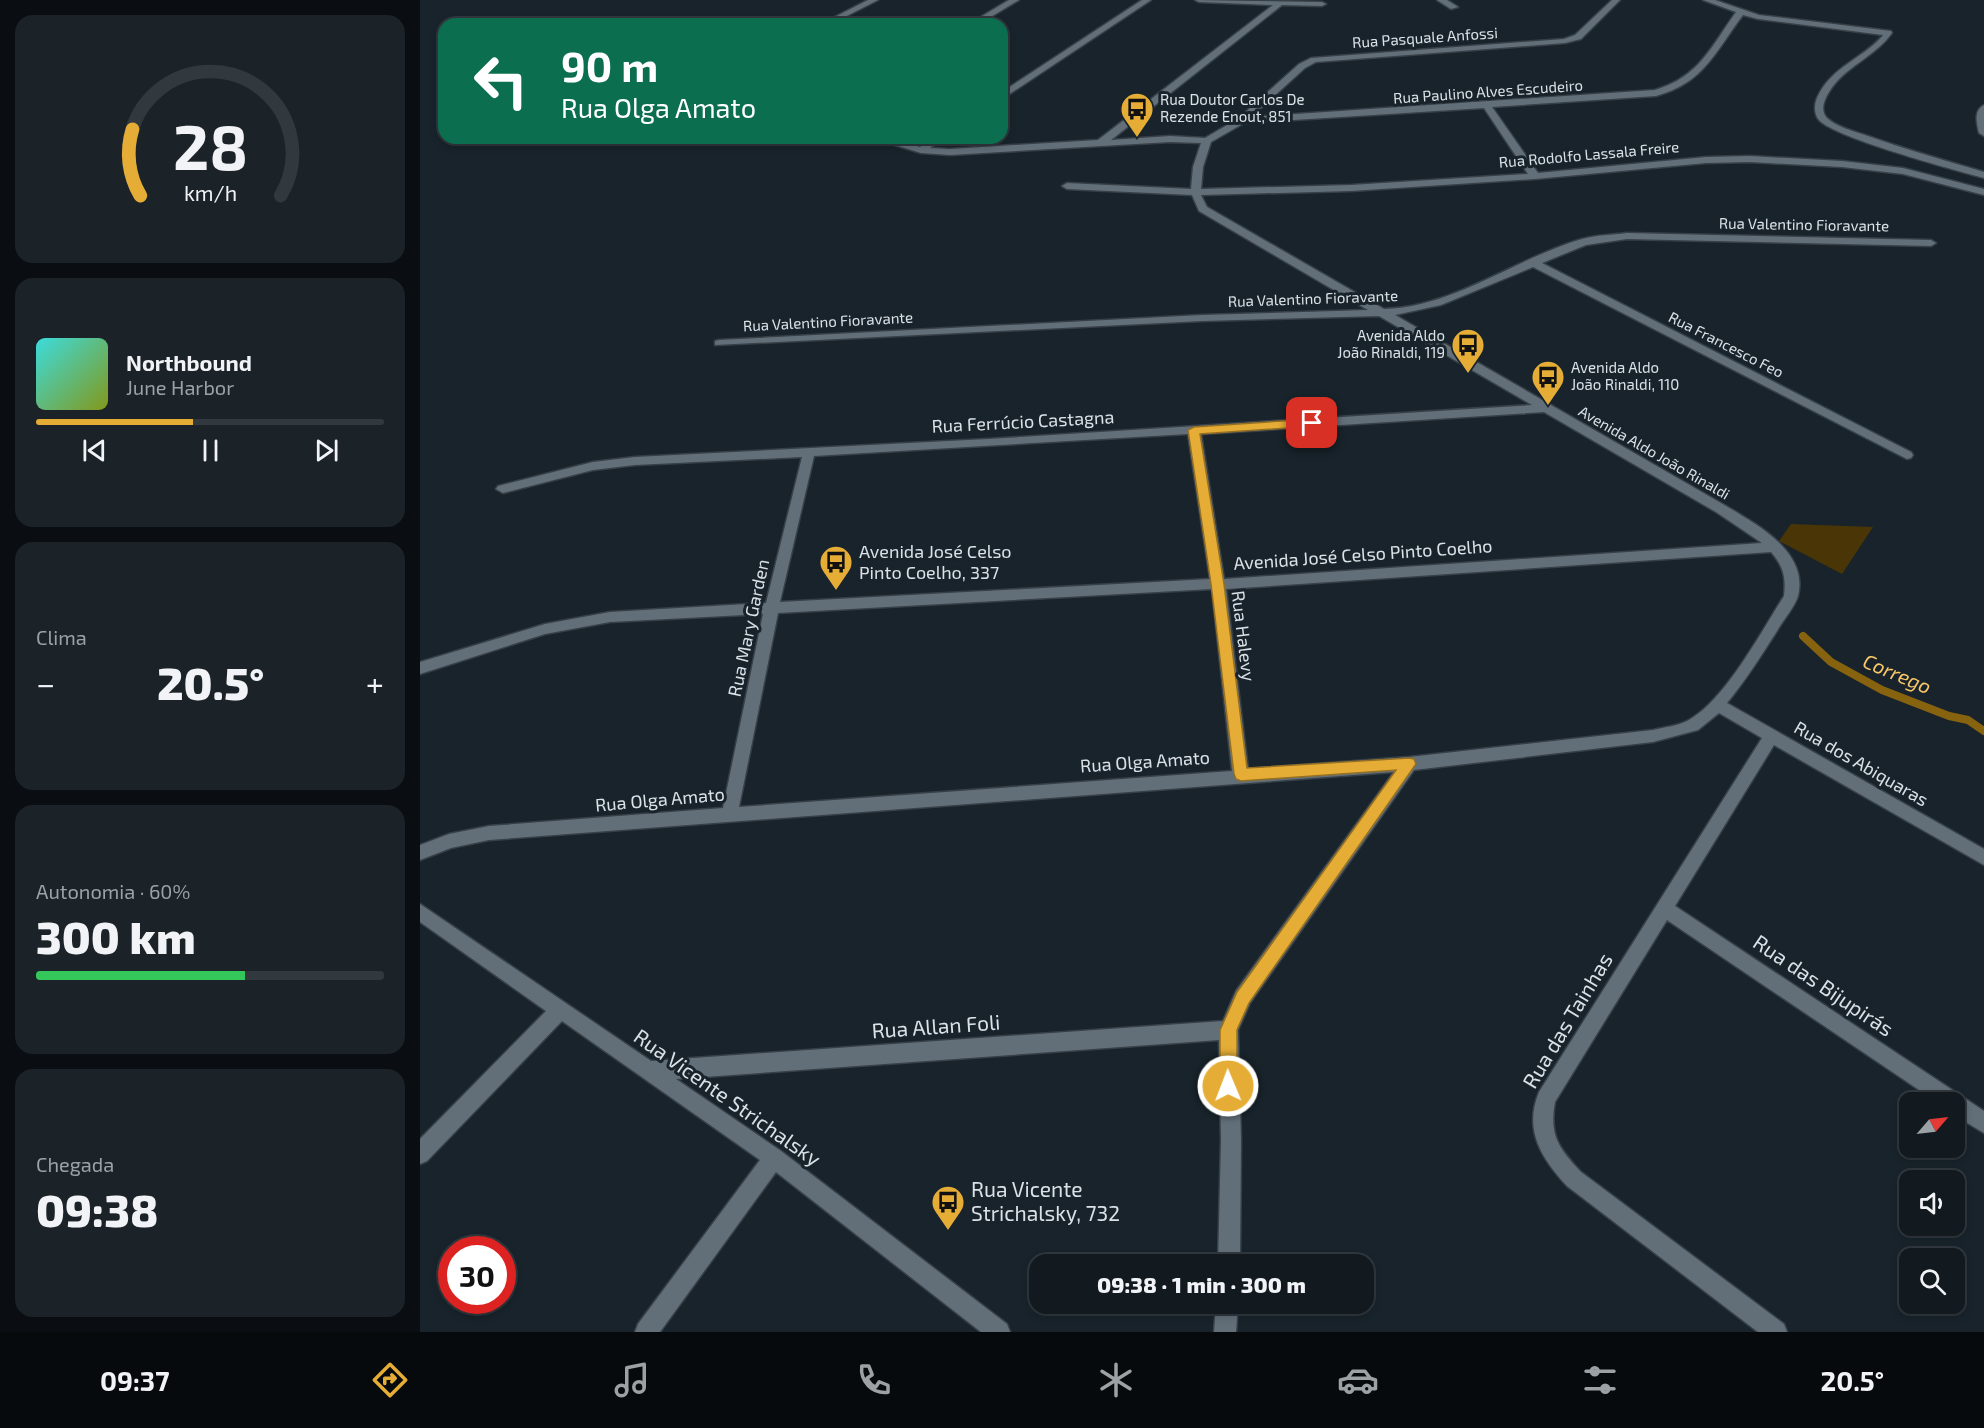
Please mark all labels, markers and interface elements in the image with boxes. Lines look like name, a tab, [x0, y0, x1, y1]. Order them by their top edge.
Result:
street label: Rua Pasquale Anfossi	[1351, 23, 1498, 51]
text: 90 m	[561, 40, 658, 90]
icon: left	[462, 42, 540, 120]
street label: Rua Paulino Alves Escudeiro	[1392, 75, 1583, 107]
place label: Rua Doutor Carlos De Rezende Enout, 851	[1160, 90, 1304, 125]
text: Rua Olga Amato	[561, 91, 756, 123]
bus stop icon: Rua Doutor Carlos De Rezende Enout, 851	[1119, 91, 1155, 138]
text: 28	[172, 108, 248, 183]
street label: Rua Rodolfo Lassala Freire	[1498, 137, 1680, 171]
text: km/h	[183, 181, 237, 206]
street label: Rua Valentino Fioravante	[1719, 214, 1889, 234]
street label: Rua Valentino Fioravante	[1227, 286, 1398, 310]
street label: Rua Francesco Feo	[1666, 307, 1787, 381]
street label: Rua Valentino Fioravante	[742, 308, 914, 334]
place label: Avenida Aldo João Rinaldi, 119	[1337, 326, 1445, 361]
bus stop icon: Avenida Aldo João Rinaldi, 119	[1450, 327, 1486, 374]
text: Northbound	[126, 349, 252, 375]
place label: Avenida Aldo João Rinaldi, 110	[1571, 358, 1679, 393]
bus stop icon: Avenida Aldo João Rinaldi, 110	[1530, 359, 1566, 406]
text: June Harbor	[126, 375, 234, 399]
pin	[1286, 397, 1337, 448]
street label: Avenida Aldo João Rinaldi	[1576, 401, 1733, 503]
street label: Rua Ferrúcio Castagna	[931, 405, 1115, 437]
icon: arrive	[1295, 406, 1328, 439]
icon: previous	[78, 434, 111, 467]
icon: pause	[194, 434, 227, 467]
icon: next	[310, 434, 343, 467]
street label: Avenida José Celso Pinto Coelho	[1233, 534, 1493, 574]
place label: Avenida José Celso Pinto Coelho, 337	[859, 540, 1012, 583]
bus stop icon: Avenida José Celso Pinto Coelho, 337	[818, 544, 854, 591]
street label: Rua Mary Garden	[723, 557, 773, 699]
street label: Rua Halevy	[1228, 589, 1261, 683]
text: Clima	[36, 625, 87, 649]
water label: Corrego	[1860, 648, 1935, 698]
text: 20.5°	[157, 655, 264, 709]
text: −	[36, 663, 55, 703]
text: +	[366, 663, 384, 703]
street label: Rua dos Abiquaras	[1791, 716, 1932, 810]
street label: Rua Olga Amato	[1079, 745, 1211, 777]
street label: Rua Olga Amato	[594, 782, 726, 816]
text: Autonomia · 60%	[36, 879, 190, 903]
text: 300 km	[36, 909, 196, 963]
street label: Rua das Bijupirás	[1749, 929, 1899, 1042]
street label: Rua das Tainhas	[1517, 948, 1617, 1092]
street label: Rua Allan Foli	[871, 1009, 1001, 1042]
street label: Rua Vicente Strichalsky	[630, 1023, 826, 1171]
position arrow	[1196, 1054, 1260, 1118]
north arrow	[1899, 1092, 1965, 1158]
map controls	[1899, 1092, 1965, 1314]
text: Chegada	[36, 1152, 114, 1176]
button: sound	[1899, 1170, 1965, 1236]
place label: Rua Vicente Strichalsky, 732	[971, 1176, 1120, 1225]
text: 09:38	[36, 1182, 158, 1236]
bus stop icon: Rua Vicente Strichalsky, 732	[930, 1184, 966, 1231]
speed limit sign: 30	[438, 1236, 516, 1314]
button: search	[1899, 1248, 1965, 1314]
text: 09:38 · 1 min · 300 m	[1097, 1271, 1306, 1297]
icon: directions	[369, 1359, 411, 1401]
icon: music	[611, 1359, 653, 1401]
icon: phone	[853, 1359, 895, 1401]
icon: climate	[1095, 1359, 1137, 1401]
icon: car	[1337, 1359, 1379, 1401]
icon: filters	[1579, 1359, 1621, 1401]
text: 09:37	[100, 1364, 169, 1396]
text: 20.5°	[1821, 1364, 1884, 1396]

